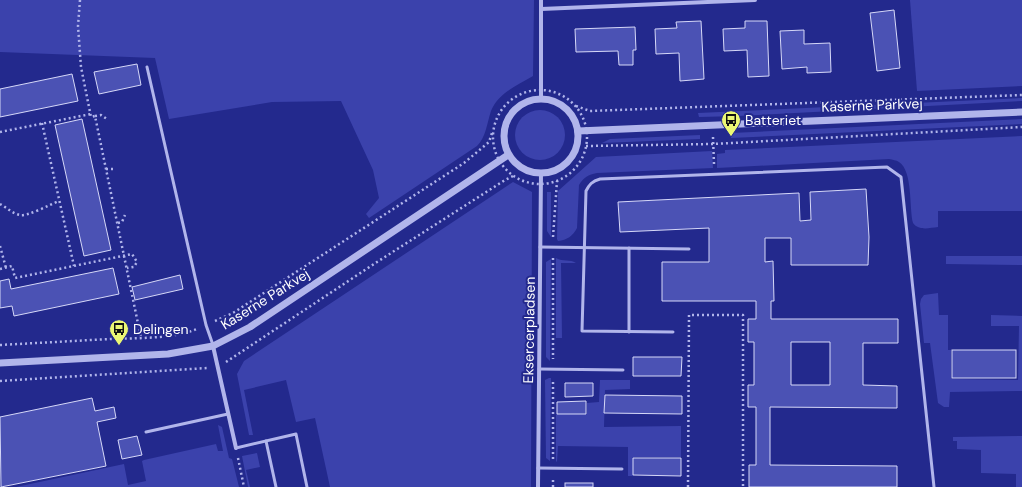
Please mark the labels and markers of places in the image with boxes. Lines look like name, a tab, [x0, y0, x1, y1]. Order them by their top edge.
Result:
bus stop icon: Batteriet	[720, 109, 742, 137]
place label: Batteriet	[745, 111, 801, 129]
bus stop icon: Delingen	[108, 318, 130, 346]
place label: Delingen	[133, 320, 189, 338]

